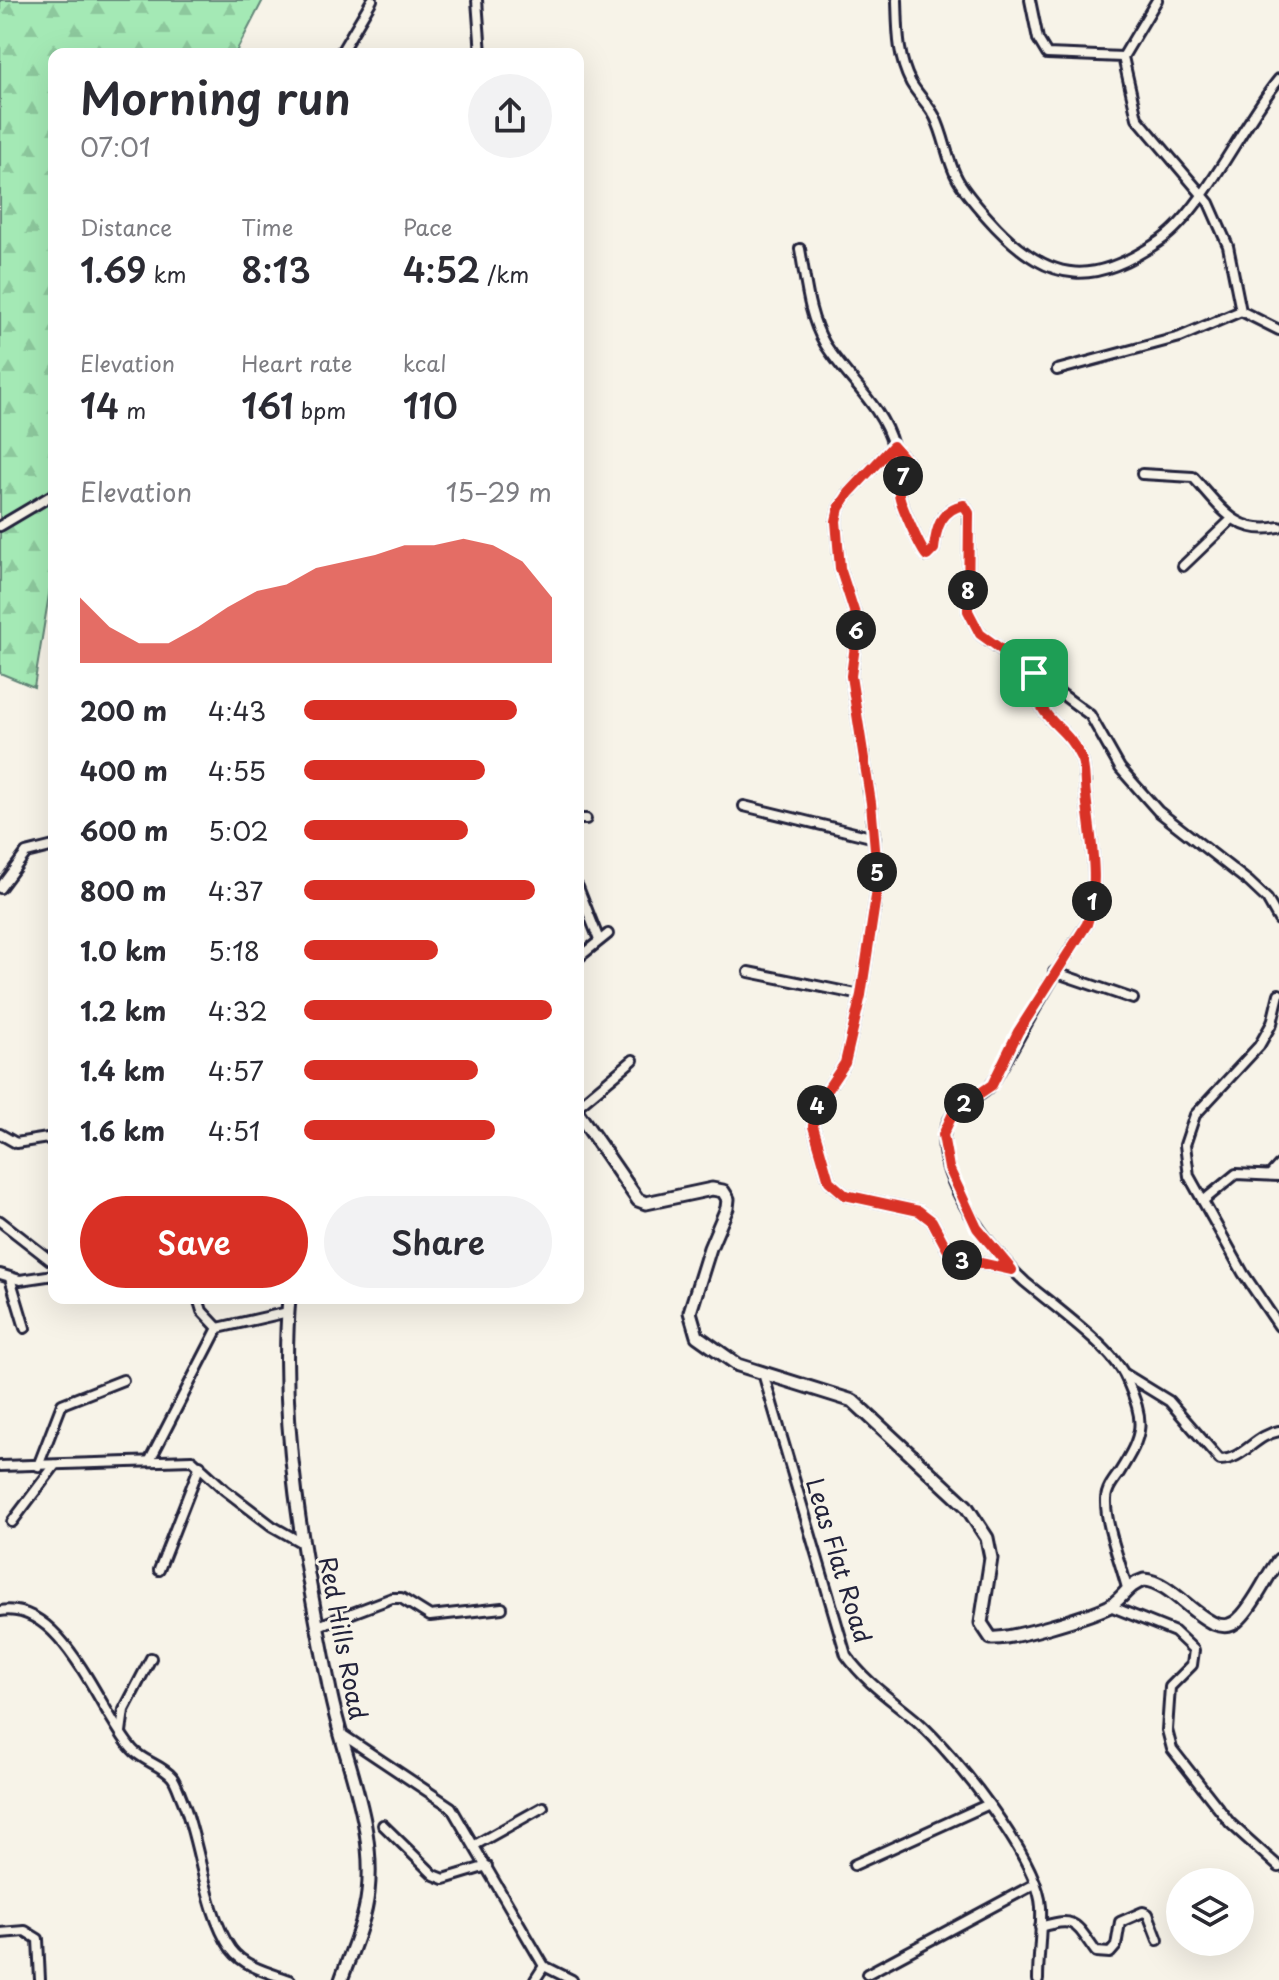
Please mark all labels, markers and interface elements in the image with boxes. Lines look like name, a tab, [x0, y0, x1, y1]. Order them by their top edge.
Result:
text: Morning run	[80, 64, 351, 130]
button: share	[468, 74, 552, 158]
text: 07:01	[80, 127, 151, 166]
text: Distance	[80, 210, 172, 243]
text: Time	[241, 210, 293, 243]
text: Pace	[403, 210, 452, 243]
text: 1.69	[80, 243, 146, 295]
text: 8:13	[241, 243, 311, 295]
text: 4:52	[403, 243, 480, 295]
text: km	[146, 257, 187, 290]
text: /km	[480, 257, 529, 290]
text: Elevation	[80, 346, 175, 379]
text: Heart rate	[241, 346, 352, 379]
text: kcal	[403, 346, 447, 379]
text: 14	[80, 379, 119, 431]
text: 161	[241, 379, 294, 431]
text: 110	[403, 379, 458, 431]
text: m	[119, 393, 146, 426]
text: bpm	[294, 393, 346, 426]
pin: 7	[883, 456, 923, 496]
text: 7	[897, 459, 909, 492]
text: Elevation	[80, 472, 192, 511]
text: 15–29 m	[446, 472, 552, 511]
pin: 8	[948, 570, 988, 610]
text: 8	[961, 573, 975, 606]
pin: 6	[836, 610, 876, 650]
text: 6	[848, 613, 864, 646]
pin	[1000, 639, 1068, 707]
icon: arrive	[1012, 651, 1056, 695]
text: 200 m	[80, 691, 167, 730]
text: 4:43	[208, 691, 266, 730]
text: 400 m	[80, 751, 168, 790]
text: 4:55	[208, 751, 266, 790]
text: 600 m	[80, 811, 168, 850]
text: 5:02	[208, 811, 269, 850]
pin: 5	[857, 852, 897, 892]
text: 5	[870, 855, 884, 888]
text: 800 m	[80, 871, 167, 910]
text: 4:37	[208, 871, 263, 910]
pin: 1	[1072, 881, 1112, 921]
text: 1	[1087, 884, 1097, 917]
text: 1.0 km	[80, 931, 167, 970]
text: 5:18	[208, 931, 260, 970]
text: 1.2 km	[80, 991, 166, 1030]
text: 4:32	[208, 991, 268, 1030]
text: 1.4 km	[80, 1051, 165, 1090]
text: 4:57	[208, 1051, 264, 1090]
pin: 2	[944, 1083, 984, 1123]
pin: 4	[797, 1085, 837, 1125]
text: 2	[956, 1086, 972, 1119]
text: 4	[810, 1088, 824, 1121]
text: 1.6 km	[80, 1111, 165, 1150]
text: 4:51	[208, 1111, 260, 1150]
button: Save	[80, 1196, 308, 1288]
button: Share	[324, 1196, 552, 1288]
pin: 3	[942, 1240, 982, 1280]
text: 3	[955, 1243, 969, 1276]
street label: Leas Flat Road	[798, 1473, 882, 1647]
street label: Red Hills Road	[311, 1553, 377, 1723]
map controls	[1166, 1868, 1254, 1956]
button: layers	[1166, 1868, 1254, 1956]

